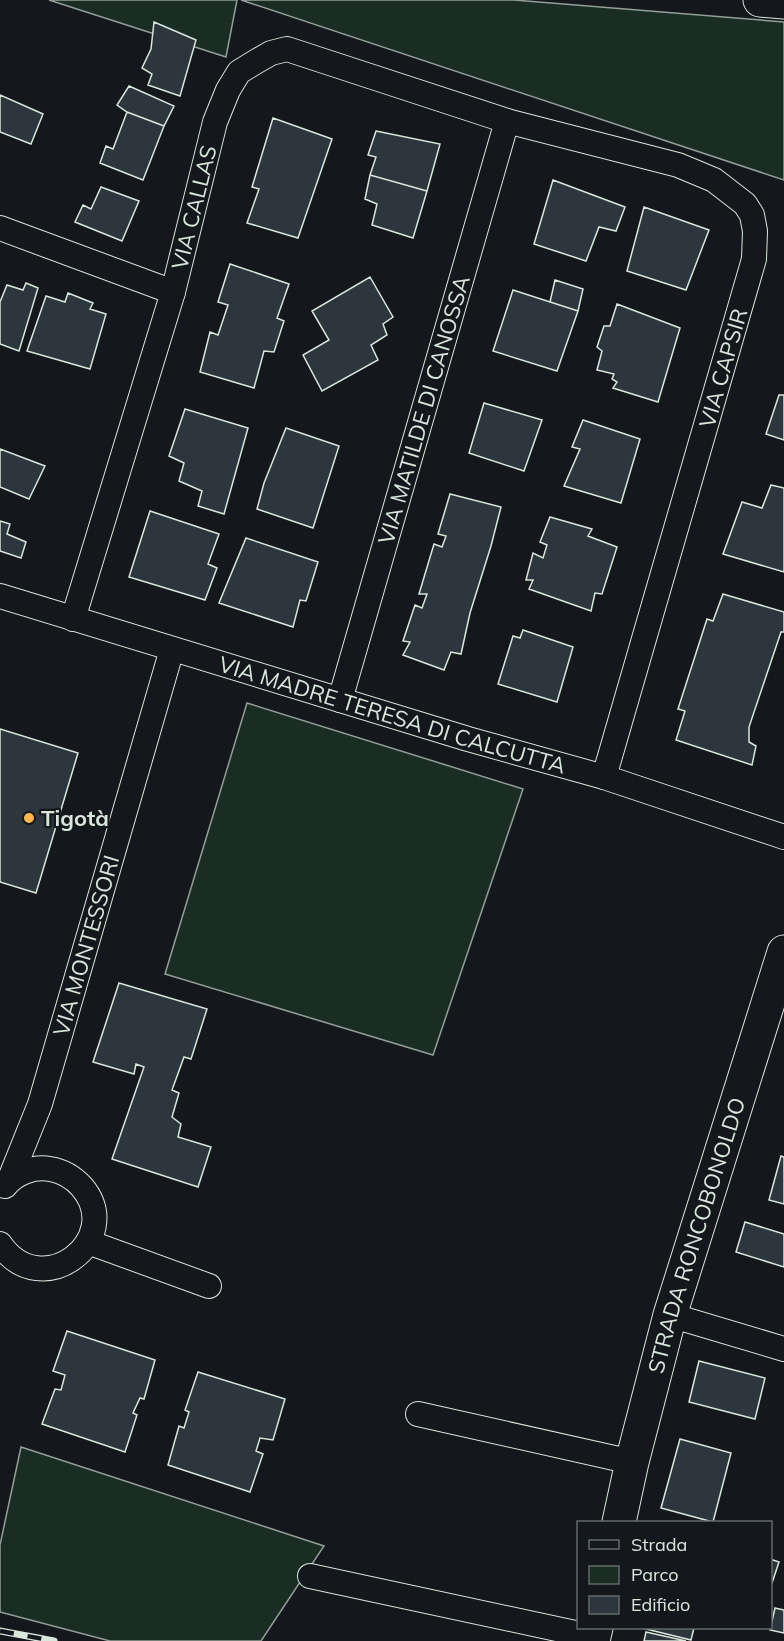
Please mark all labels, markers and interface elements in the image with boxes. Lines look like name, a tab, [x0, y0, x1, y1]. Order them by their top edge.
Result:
street label: VIA CALLAS	[165, 142, 223, 273]
street label: VIA MATILDE DI CANOSSA	[372, 272, 476, 547]
street label: VIA CAPSIR	[693, 305, 753, 431]
street label: VIA MADRE TERESA DI CALCUTTA	[216, 650, 569, 780]
place label: Tigotà	[41, 804, 109, 832]
marker: Tigotà	[22, 811, 36, 825]
street label: VIA MONTESSORI	[47, 852, 125, 1039]
street label: STRADA RONCOBONOLDO	[642, 1094, 751, 1376]
legend	[577, 1521, 772, 1629]
text: Strada	[631, 1533, 687, 1556]
text: Parco	[631, 1563, 679, 1586]
text: Edificio	[631, 1593, 690, 1616]

